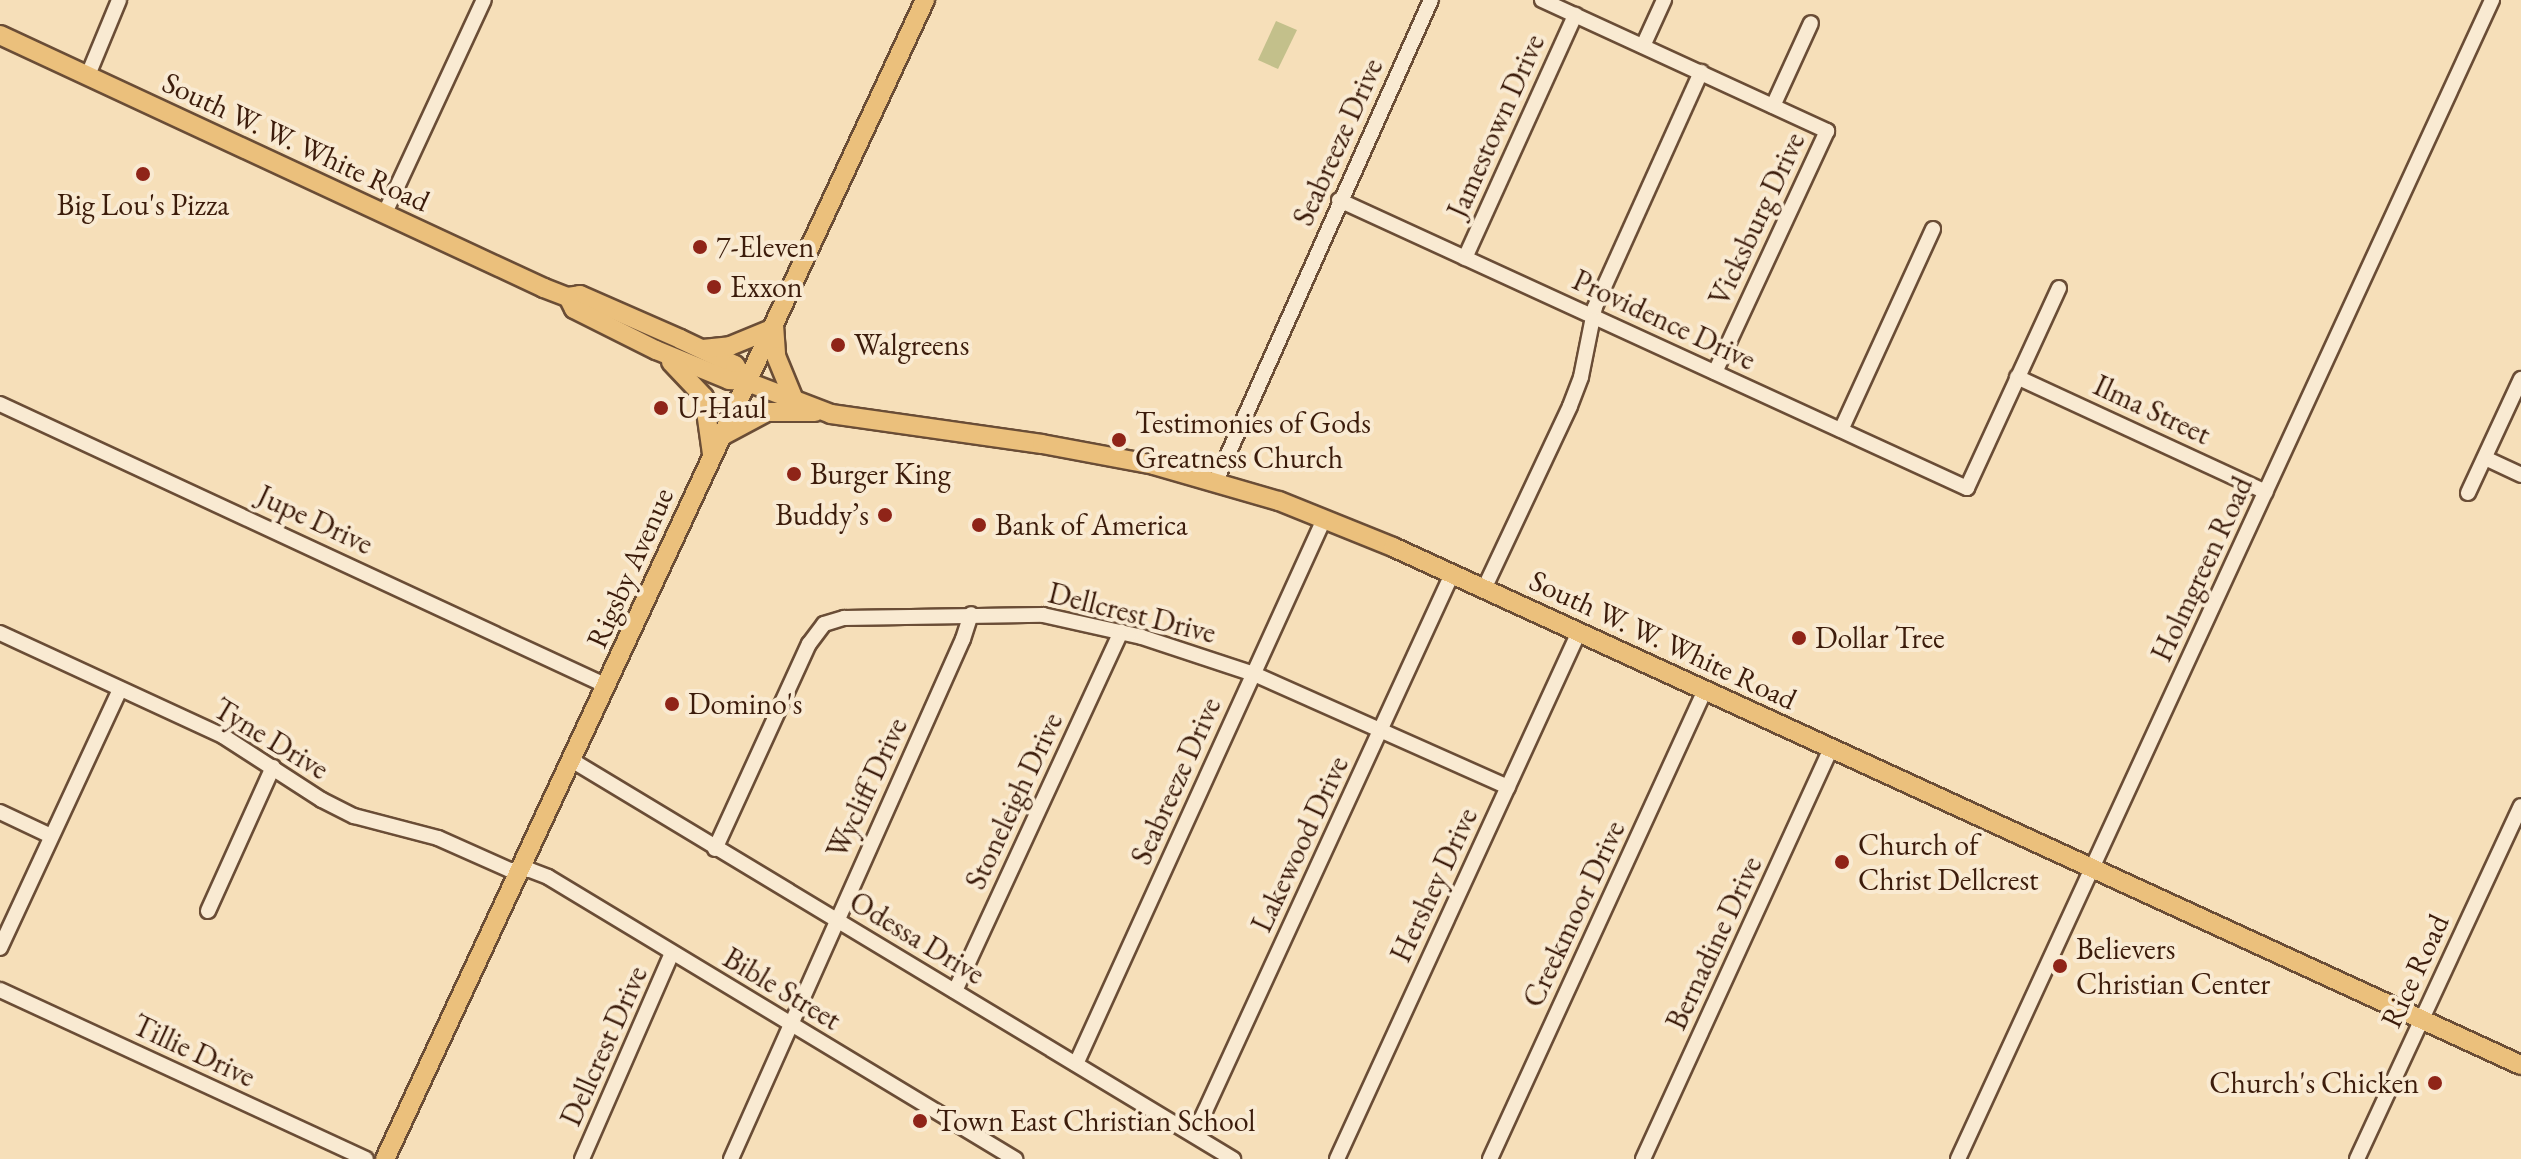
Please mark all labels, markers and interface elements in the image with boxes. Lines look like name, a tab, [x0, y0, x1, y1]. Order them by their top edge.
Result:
street label: Jamestown Drive	[1439, 29, 1553, 223]
street label: Seabreeze Drive	[1285, 53, 1391, 231]
street label: South W. W. White Road	[157, 64, 435, 220]
street label: Vicksburg Drive	[1701, 127, 1813, 311]
marker: Big Lou's Pizza	[134, 165, 152, 183]
place label: Big Lou's Pizza	[57, 187, 229, 223]
place label: 7-Eleven	[716, 229, 814, 265]
marker: 7-Eleven	[691, 238, 709, 256]
street label: Providence Drive	[1567, 262, 1761, 378]
place label: Exxon	[730, 269, 803, 305]
marker: Exxon	[705, 278, 723, 296]
place label: Walgreens	[854, 327, 969, 363]
marker: Walgreens	[829, 336, 847, 354]
street label: Ilma Street	[2088, 367, 2216, 453]
place label: U-Haul	[677, 390, 767, 426]
marker: U-Haul	[652, 399, 670, 417]
place label: Testimonies of Gods Greatness Church	[1135, 405, 1371, 476]
marker: Testimonies of Gods Greatness Church	[1110, 431, 1128, 449]
place label: Burger King	[810, 456, 951, 492]
marker: Burger King	[785, 465, 803, 483]
street label: Holmgreen Road	[2143, 471, 2261, 667]
street label: Jupe Drive	[251, 478, 379, 562]
street label: Rigsby Avenue	[579, 482, 681, 654]
place label: Buddy’s	[775, 497, 869, 533]
marker: Buddy’s	[876, 506, 894, 524]
place label: Bank of America	[995, 507, 1188, 543]
marker: Bank of America	[970, 516, 988, 534]
street label: South W. W. White Road	[1524, 562, 1802, 718]
street label: Dellcrest Drive	[1044, 575, 1220, 651]
place label: Dollar Tree	[1815, 620, 1945, 656]
marker: Dollar Tree	[1790, 629, 1808, 647]
place label: Domino's	[688, 686, 803, 722]
street label: Tyne Drive	[207, 691, 335, 787]
street label: Seabreeze Drive	[1123, 692, 1229, 870]
marker: Domino's	[663, 695, 681, 713]
street label: Stoneleigh Drive	[957, 707, 1071, 895]
street label: Wycliff Drive	[819, 712, 915, 864]
street label: Lakewood Drive	[1244, 750, 1356, 938]
street label: Hershey Drive	[1383, 802, 1485, 968]
street label: Creekmoor Drive	[1515, 815, 1633, 1013]
place label: Church of Christ Dellcrest	[1858, 827, 2039, 898]
street label: Bernadine Drive	[1658, 851, 1770, 1035]
marker: Church of Christ Dellcrest	[1833, 853, 1851, 871]
street label: Odessa Drive	[843, 884, 991, 992]
street label: Rice Road	[2373, 909, 2457, 1033]
place label: Believers Christian Center	[2076, 931, 2270, 1002]
street label: Bible Street	[717, 940, 847, 1038]
marker: Believers Christian Center	[2051, 957, 2069, 975]
street label: Dellcrest Drive	[553, 960, 655, 1132]
street label: Tillie Drive	[127, 1007, 261, 1095]
place label: Church's Chicken	[2209, 1065, 2419, 1101]
marker: Church's Chicken	[2426, 1074, 2444, 1092]
place label: Town East Christian School	[936, 1103, 1255, 1139]
marker: Town East Christian School	[911, 1112, 929, 1130]

